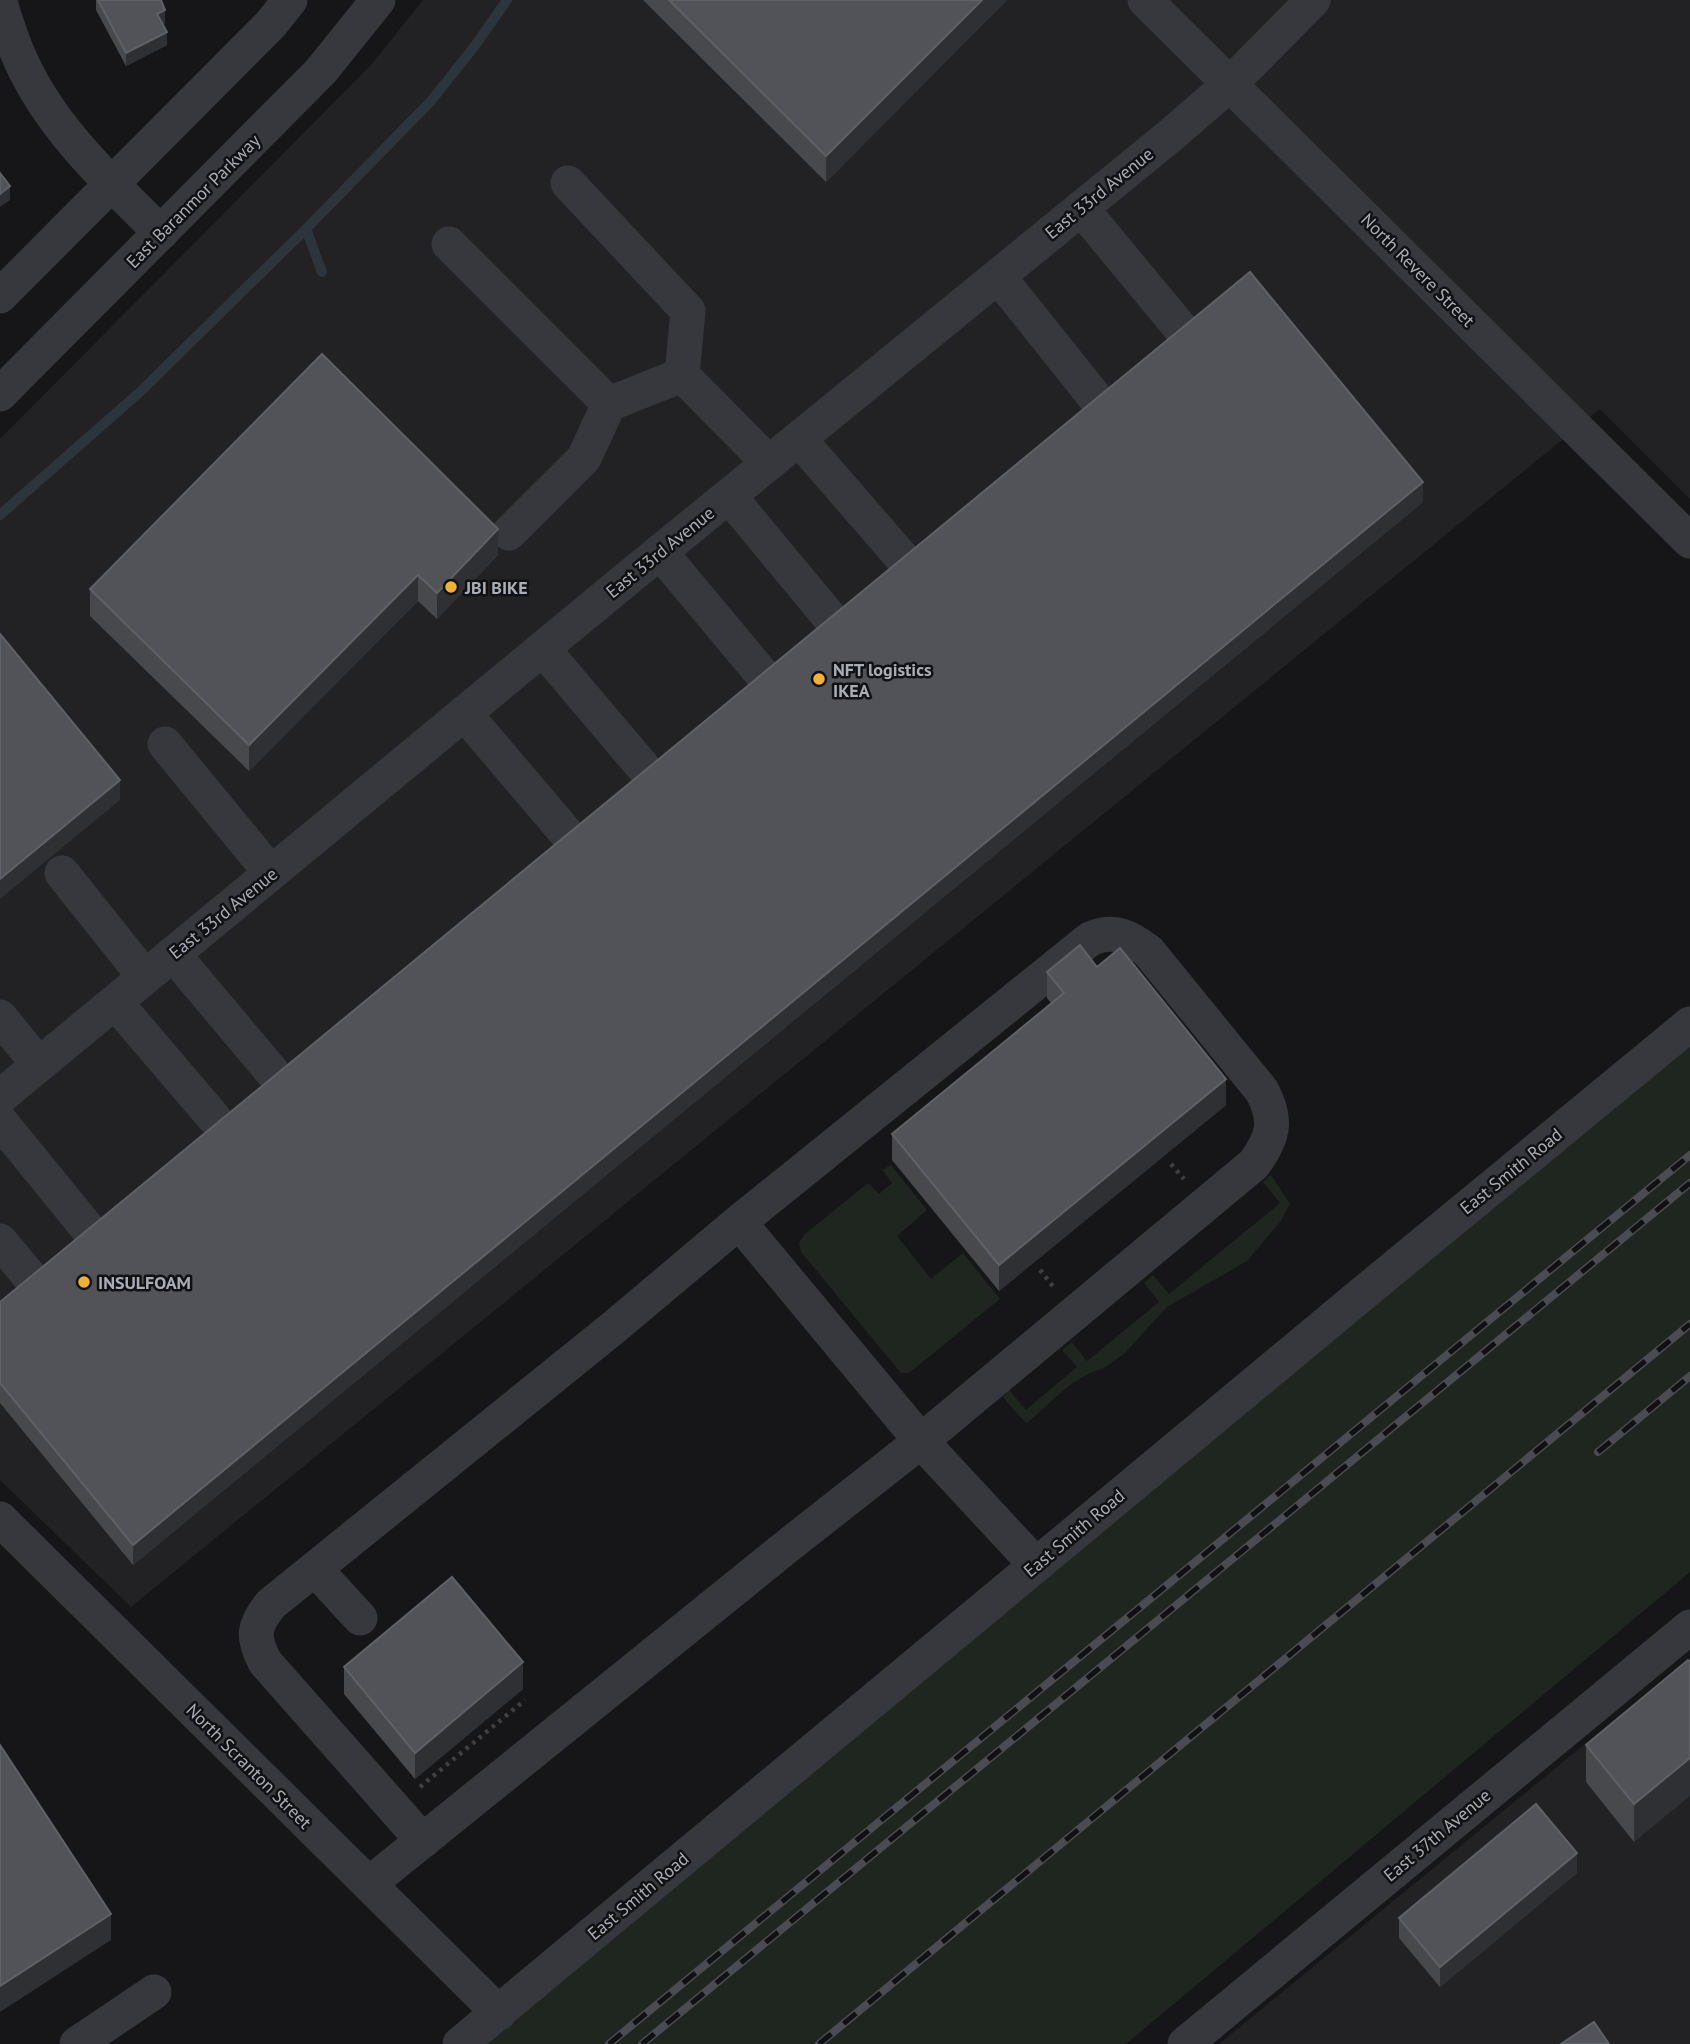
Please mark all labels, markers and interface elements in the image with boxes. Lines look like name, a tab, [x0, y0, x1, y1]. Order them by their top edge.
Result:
street label: East Baranmor Parkway	[121, 129, 265, 273]
street label: East 33rd Avenue	[1040, 142, 1158, 244]
street label: North Revere Street	[1356, 208, 1480, 332]
street label: East 33rd Avenue	[601, 501, 719, 603]
place label: JBI BIKE	[464, 576, 528, 599]
marker: JBI BIKE	[443, 579, 459, 595]
place label: NFT logistics IKEA	[833, 658, 932, 702]
marker: NFT logistics IKEA	[811, 671, 827, 687]
street label: East 33rd Avenue	[164, 862, 282, 964]
street label: East Smith Road	[1455, 1123, 1567, 1219]
place label: INSULFOAM	[98, 1271, 191, 1294]
marker: INSULFOAM	[76, 1274, 92, 1290]
street label: East Smith Road	[1019, 1484, 1129, 1582]
street label: North Scranton Street	[181, 1698, 317, 1834]
street label: East 37th Avenue	[1379, 1784, 1495, 1886]
street label: East Smith Road	[583, 1847, 693, 1945]

